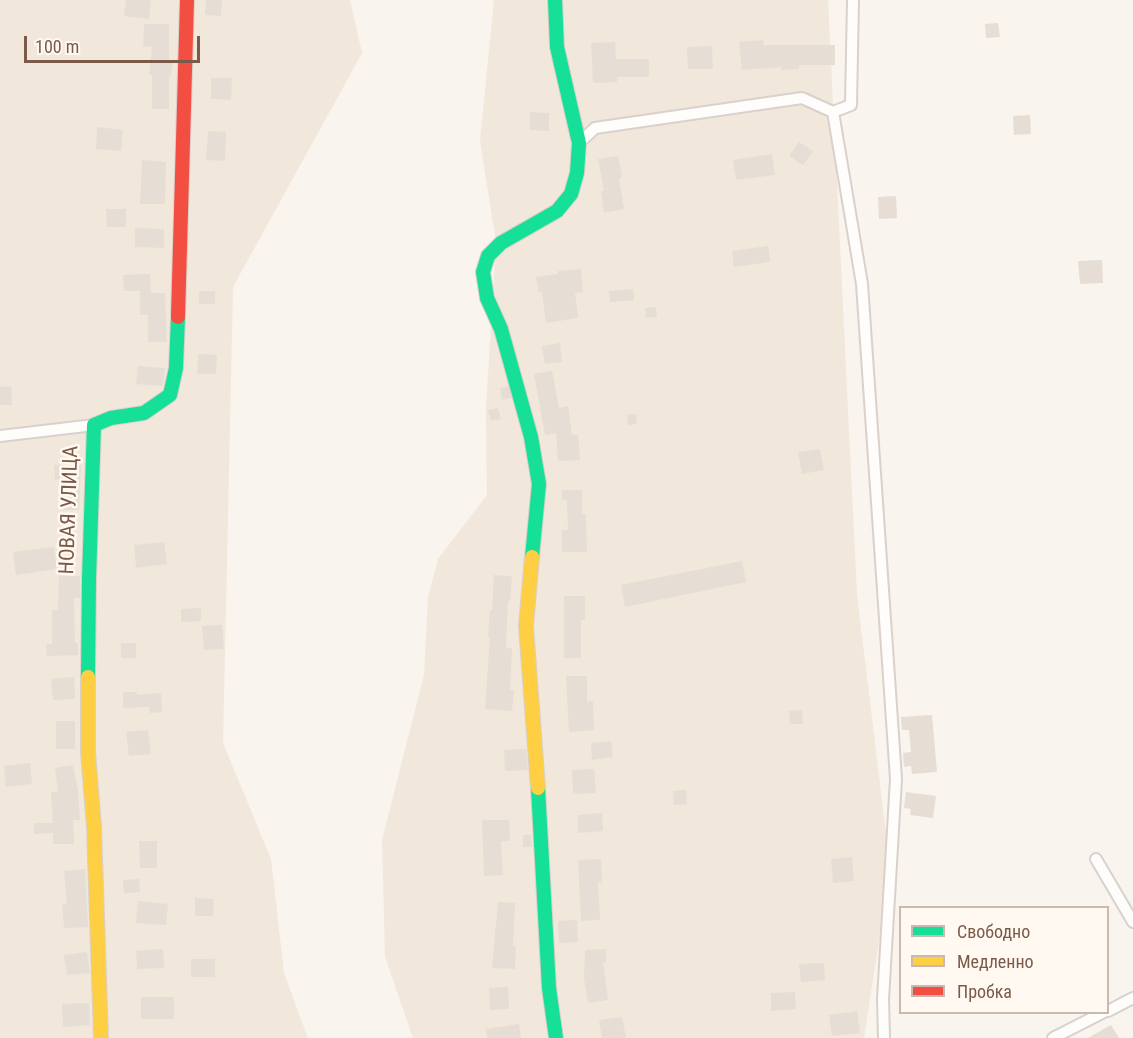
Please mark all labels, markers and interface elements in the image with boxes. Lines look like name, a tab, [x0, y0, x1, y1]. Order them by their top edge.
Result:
scale bar	[27, 24, 202, 62]
text: 100 m	[35, 36, 79, 57]
street label: НОВАЯ УЛИЦА	[55, 445, 85, 575]
legend	[899, 906, 1109, 1014]
text: Свободно	[957, 921, 1030, 942]
text: Медленно	[957, 951, 1034, 972]
text: Пробка	[957, 981, 1012, 1002]

